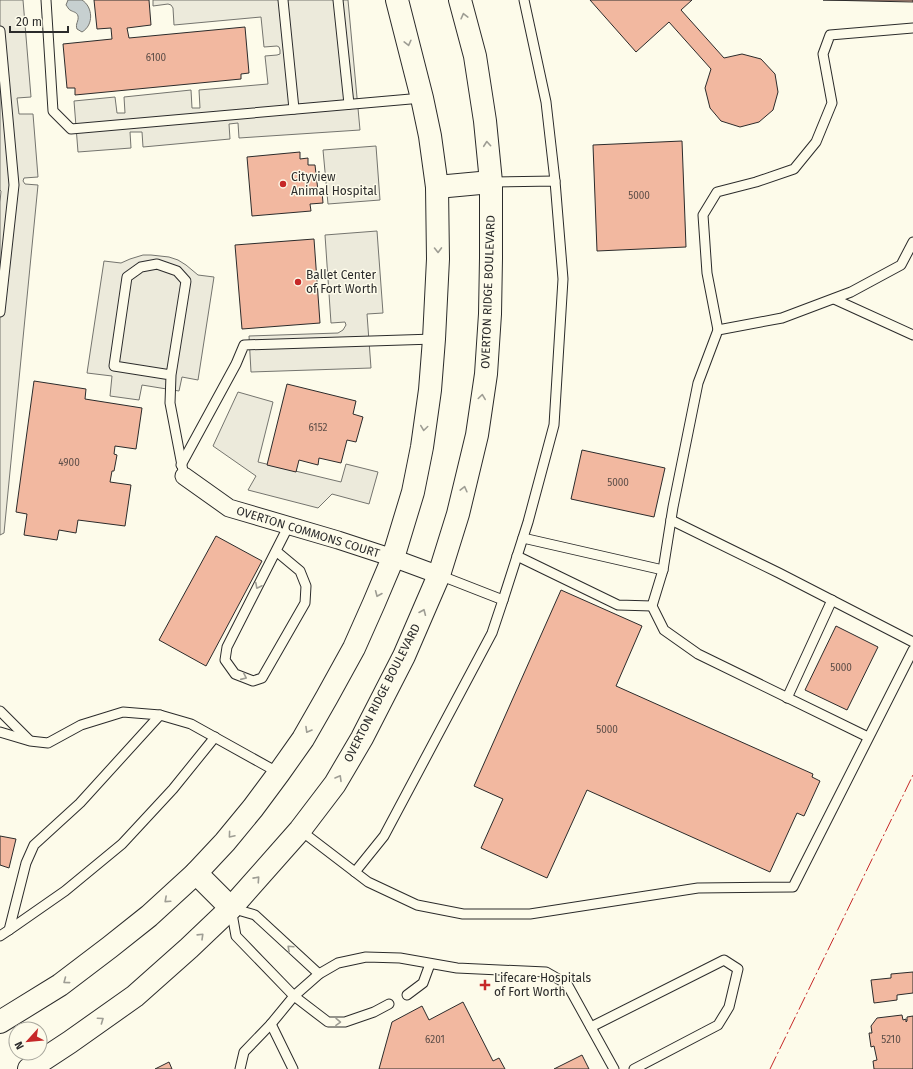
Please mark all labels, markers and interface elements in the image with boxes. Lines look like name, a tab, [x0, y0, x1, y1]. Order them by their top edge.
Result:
scale bar	[10, 8, 68, 34]
one-way arrow	[461, 13, 469, 19]
text: 20 m	[16, 15, 42, 29]
one-way arrow	[403, 40, 411, 47]
house number: 6100	[146, 52, 167, 64]
one-way arrow	[483, 141, 492, 147]
place label: Cityview Animal Hospital	[291, 170, 378, 198]
marker: Cityview Animal Hospital	[278, 179, 288, 189]
house number: 5000	[628, 190, 650, 202]
street label: OVERTON RIDGE BOULEVARD	[478, 215, 498, 369]
one-way arrow	[434, 247, 442, 253]
place label: Ballet Center of Fort Worth	[306, 268, 378, 296]
marker: Ballet Center of Fort Worth	[293, 277, 303, 287]
one-way arrow	[477, 394, 486, 400]
house number: 6152	[308, 422, 328, 434]
one-way arrow	[420, 425, 429, 432]
house number: 4900	[58, 457, 80, 469]
house number: 5000	[607, 477, 629, 489]
one-way arrow	[459, 486, 468, 493]
street label: OVERTON COMMONS COURT	[235, 503, 382, 561]
one-way arrow	[255, 582, 263, 589]
one-way arrow	[375, 590, 383, 598]
one-way arrow	[418, 609, 426, 616]
street label: OVERTON RIDGE BOULEVARD	[341, 621, 423, 765]
house number: 5000	[830, 662, 852, 674]
one-way arrow	[240, 673, 247, 681]
house number: 5000	[596, 724, 618, 736]
one-way arrow	[305, 726, 312, 733]
one-way arrow	[334, 775, 341, 782]
one-way arrow	[228, 830, 235, 837]
one-way arrow	[252, 876, 259, 883]
one-way arrow	[165, 895, 172, 902]
one-way arrow	[196, 934, 204, 941]
one-way arrow	[287, 945, 295, 952]
place label: Lifecare Hospitals of Fort Worth	[494, 971, 591, 999]
one-way arrow	[63, 976, 70, 984]
marker: Lifecare Hospitals of Fort Worth	[479, 979, 491, 991]
one-way arrow	[97, 1017, 104, 1024]
one-way arrow	[335, 1018, 341, 1026]
north arrow	[8, 1021, 48, 1061]
house number: 6201	[425, 1034, 445, 1046]
house number: 5210	[881, 1034, 901, 1046]
text: N	[12, 1039, 27, 1052]

